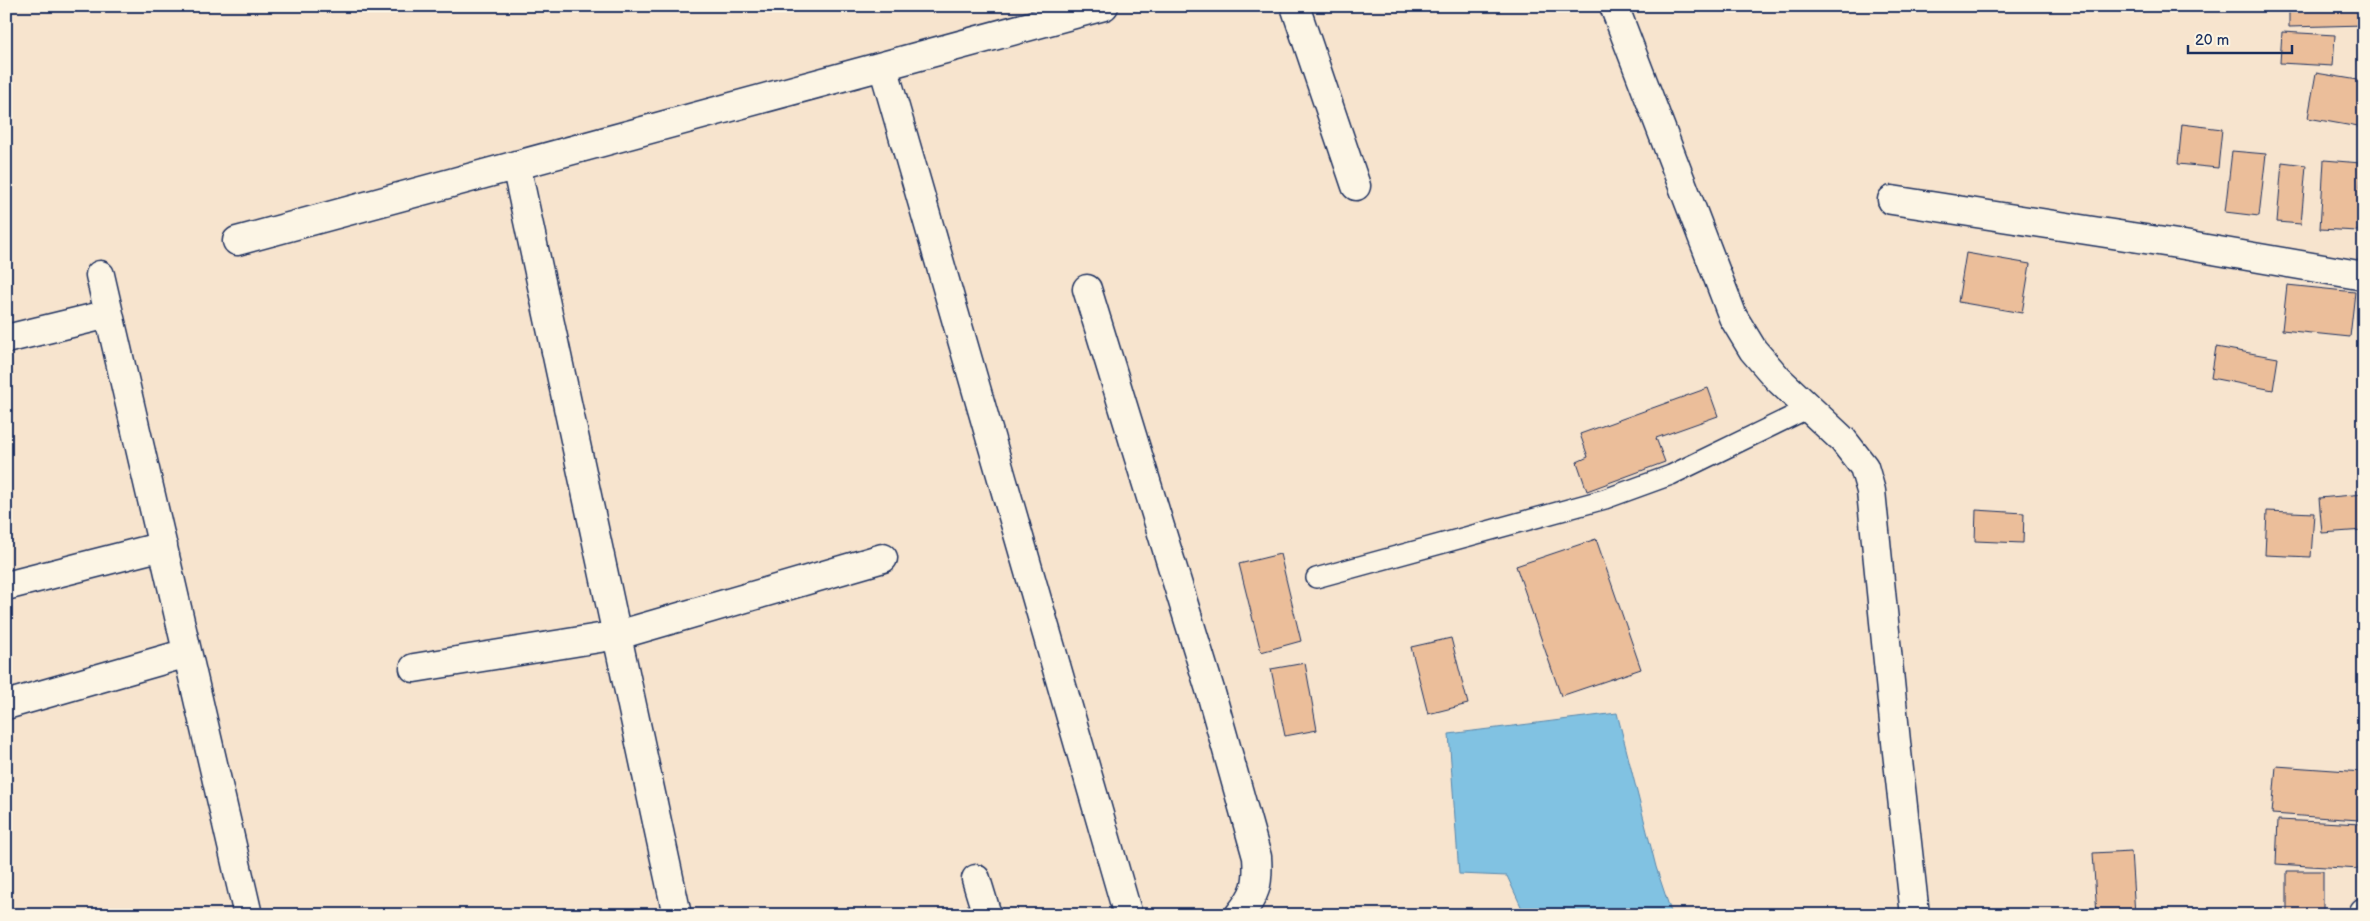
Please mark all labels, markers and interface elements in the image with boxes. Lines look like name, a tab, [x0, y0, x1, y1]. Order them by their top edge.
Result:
scale bar	[2188, 22, 2291, 54]
text: 20 m	[2195, 31, 2229, 50]

